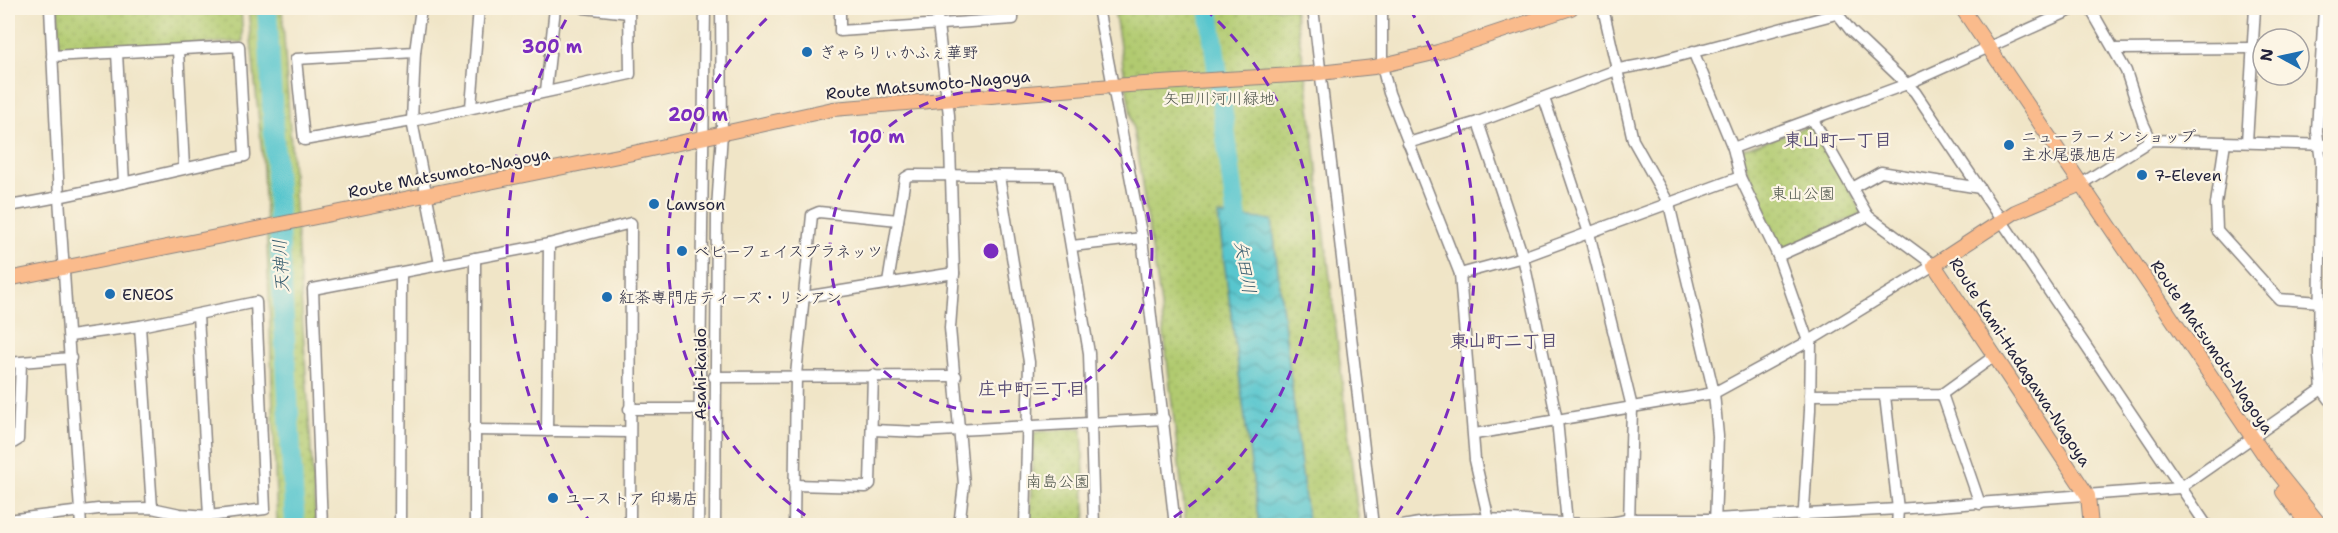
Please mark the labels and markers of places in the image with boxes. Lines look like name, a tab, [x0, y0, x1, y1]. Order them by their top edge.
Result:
place label: ぎゃらりぃかふぇ華野	[819, 42, 978, 63]
marker: ぎゃらりぃかふぇ華野	[800, 45, 814, 59]
place label: ニューラーメンショップ 主水尾張旭店	[2021, 126, 2196, 165]
marker: ニューラーメンショップ 主水尾張旭店	[2002, 138, 2016, 152]
place label: 7-Eleven	[2154, 165, 2222, 186]
marker: 7-Eleven	[2135, 168, 2149, 182]
place label: Lawson	[666, 194, 725, 215]
marker: Lawson	[647, 197, 661, 211]
place label: ベビーフェイスプラネッツ	[694, 241, 883, 262]
centre of rings	[981, 241, 1001, 261]
marker: ベビーフェイスプラネッツ	[675, 244, 689, 258]
place label: ENEOS	[122, 284, 174, 305]
marker: ENEOS	[103, 287, 117, 301]
place label: 紅茶専門店ティーズ・リンアン	[619, 287, 842, 308]
marker: 紅茶専門店ティーズ・リンアン	[600, 290, 614, 304]
place label: ユーストア 印場店	[565, 488, 698, 509]
marker: ユーストア 印場店	[546, 491, 560, 505]

